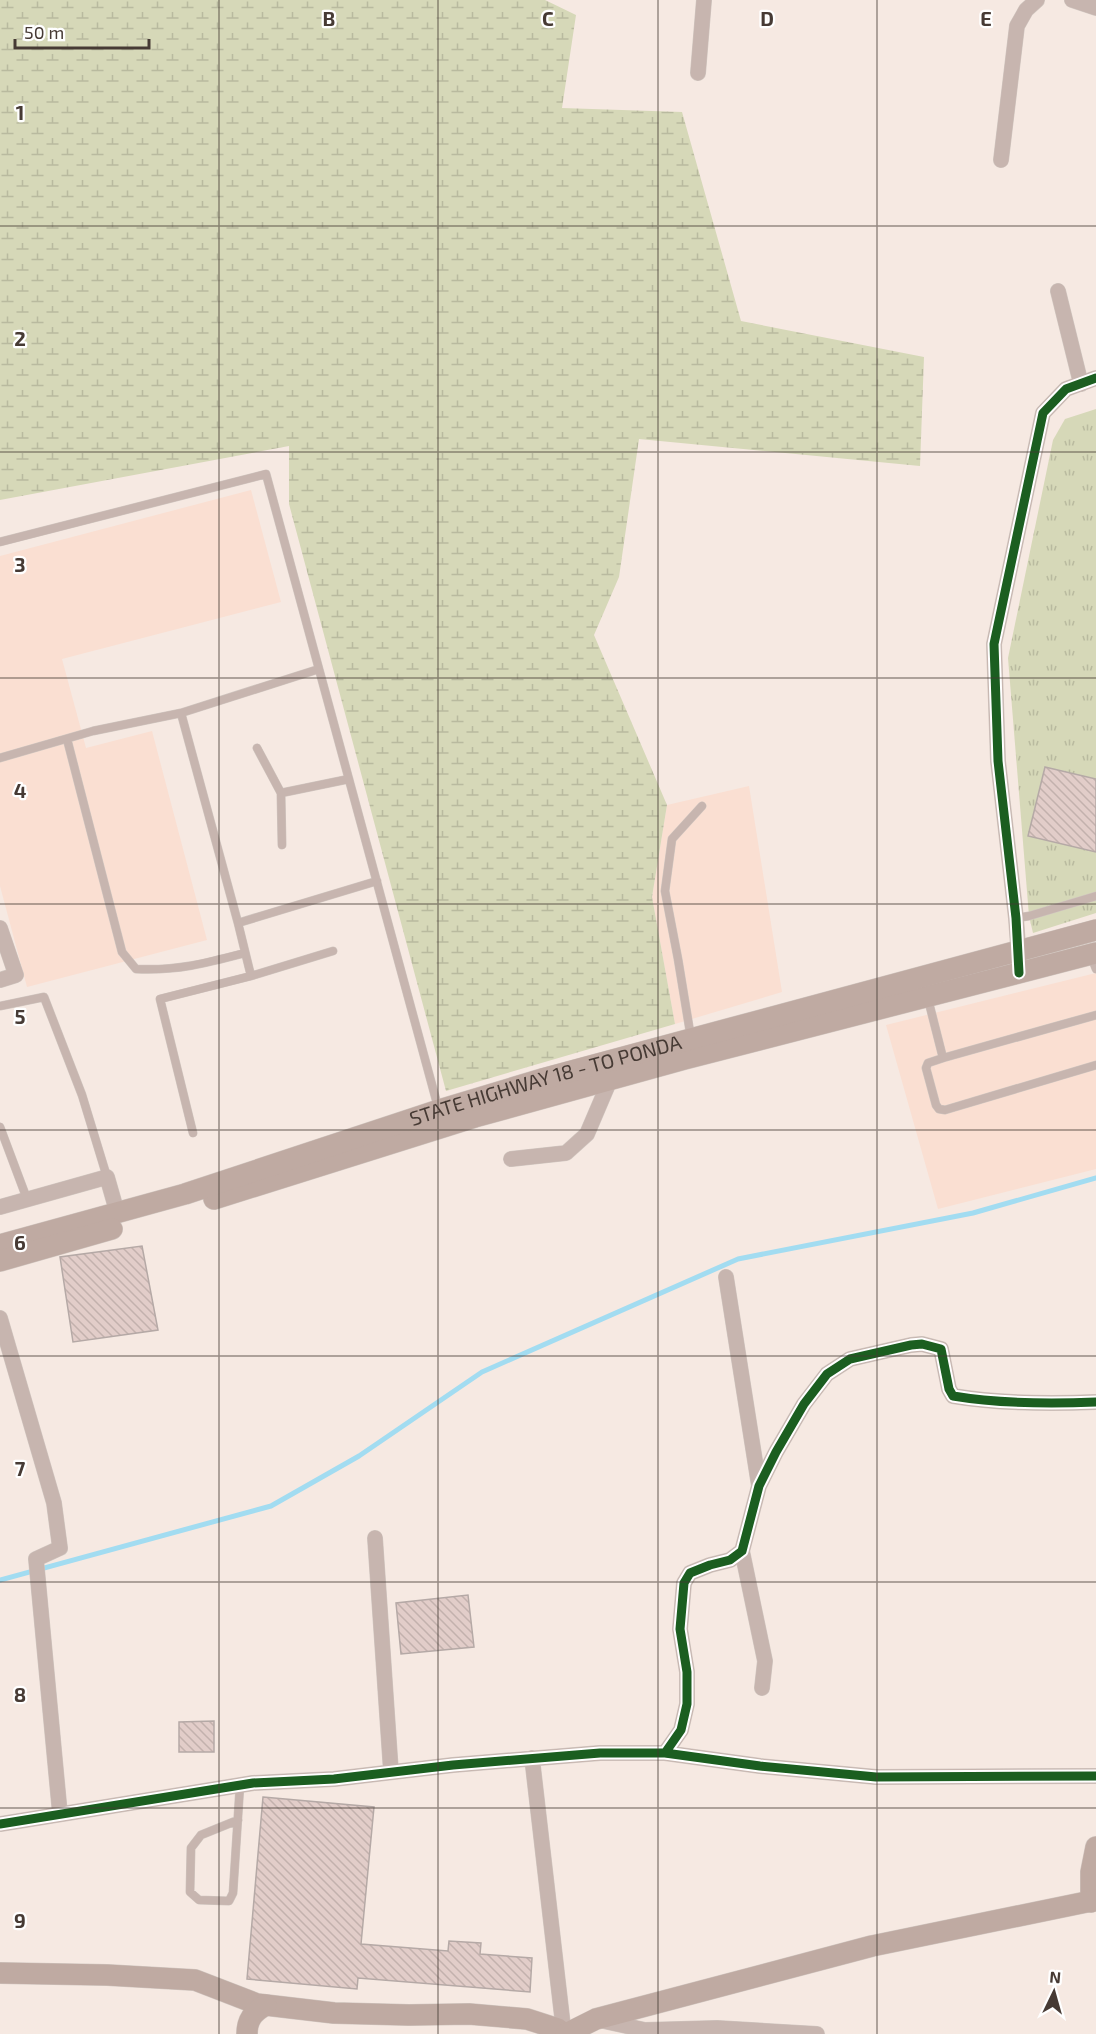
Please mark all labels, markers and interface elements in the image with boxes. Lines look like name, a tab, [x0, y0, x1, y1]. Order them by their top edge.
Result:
text: B	[323, 6, 335, 30]
text: C	[542, 6, 554, 30]
text: D	[760, 6, 774, 30]
text: E	[980, 6, 992, 30]
scale bar	[15, 12, 148, 50]
text: 50 m	[24, 21, 64, 43]
text: 1	[16, 100, 24, 124]
text: 2	[14, 326, 26, 350]
text: 3	[14, 552, 26, 576]
text: 4	[14, 778, 27, 802]
text: 5	[14, 1004, 26, 1028]
street label: STATE HIGHWAY 18 - TO PONDA	[406, 1029, 684, 1130]
text: 6	[14, 1230, 26, 1254]
text: 7	[15, 1456, 26, 1480]
text: 8	[14, 1682, 26, 1706]
text: 9	[14, 1908, 26, 1932]
north arrow	[1024, 1962, 1084, 2022]
text: N	[1049, 1967, 1062, 1987]

